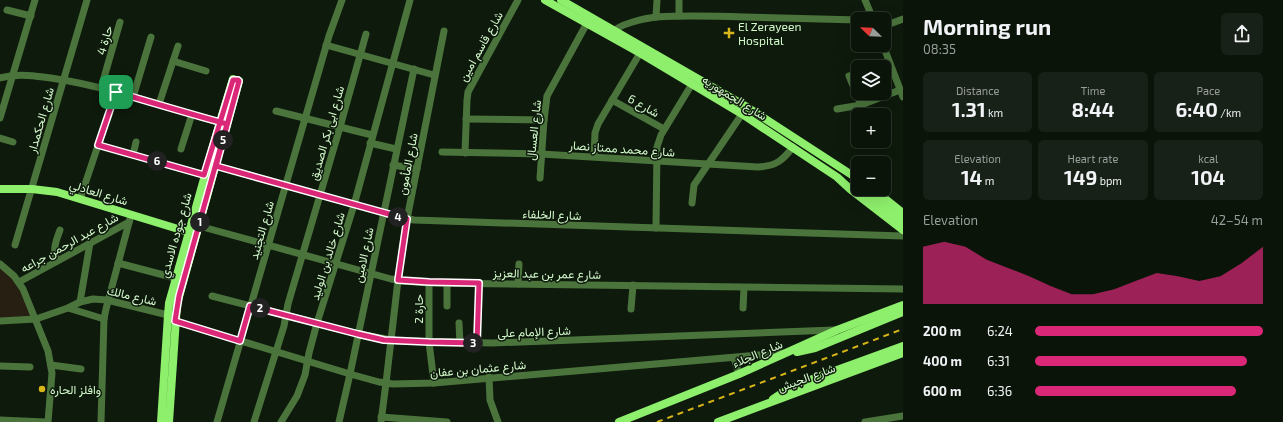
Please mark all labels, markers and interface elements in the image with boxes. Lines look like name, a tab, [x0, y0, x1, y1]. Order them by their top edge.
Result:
street label: شارع قاسم امين	[455, 9, 508, 85]
north arrow	[851, 12, 891, 52]
map controls	[851, 12, 891, 196]
text: Morning run	[923, 13, 1051, 39]
button: share	[1221, 13, 1263, 55]
place label: El Zerayeen Hospital	[738, 19, 801, 47]
street label: حارة 4	[93, 24, 117, 57]
marker: El Zerayeen Hospital	[723, 27, 735, 39]
text: 08:35	[923, 41, 956, 57]
button: layers	[851, 60, 891, 100]
street label: شارع الجمهوريه	[699, 72, 770, 125]
pin	[99, 75, 133, 109]
icon: arrive	[105, 81, 127, 103]
street label: شارع ابى بكر الصديق	[306, 84, 349, 183]
text: Distance	[956, 84, 999, 97]
text: Time	[1081, 84, 1105, 97]
text: Pace	[1196, 84, 1220, 97]
street label: شارع الحكمدار	[24, 86, 59, 156]
street label: شارع 6	[624, 91, 662, 122]
text: 1.31	[952, 97, 986, 121]
text: 8:44	[1071, 97, 1115, 121]
text: 6:40	[1175, 97, 1218, 121]
street label: شارع العسال	[523, 99, 546, 161]
text: km	[986, 106, 1003, 119]
text: /km	[1218, 106, 1241, 119]
button: +	[851, 108, 891, 148]
pin: 5	[213, 130, 233, 150]
street label: شارع المأمون	[394, 132, 423, 197]
text: 5	[220, 133, 226, 146]
street label: شارع محمد ممتاز نصار	[567, 137, 675, 162]
pin: 6	[147, 151, 167, 171]
text: Elevation	[954, 152, 1001, 165]
text: Heart rate	[1068, 152, 1118, 165]
text: kcal	[1198, 152, 1218, 165]
text: 6	[154, 154, 160, 167]
button: −	[851, 156, 891, 196]
text: 14	[961, 165, 982, 189]
text: 149	[1064, 165, 1097, 189]
text: 104	[1191, 165, 1225, 189]
text: m	[982, 174, 994, 187]
text: bpm	[1097, 174, 1122, 187]
street label: شارع العادلي	[67, 177, 130, 211]
street label: شارع جوده الاسدي	[156, 191, 198, 280]
street label: شارع التجنيد	[246, 199, 279, 262]
street label: شارع الخلفاء	[522, 206, 582, 225]
pin: 4	[388, 207, 408, 227]
street label: شارع عبد الرحمن جراعه	[18, 209, 122, 277]
street label: شارع خالد بن الوليد	[307, 210, 350, 303]
text: 4	[394, 210, 402, 223]
pin: 1	[190, 212, 210, 232]
text: Elevation	[923, 212, 978, 228]
text: 42–54 m	[1211, 212, 1263, 228]
text: 1	[198, 215, 202, 228]
street label: شارع الامين	[350, 226, 379, 285]
street label: شارع عمر بن عبد العزيز	[492, 265, 601, 284]
street label: شارع مالك	[105, 282, 158, 310]
street label: حارة 2	[411, 294, 427, 324]
pin: 2	[250, 298, 270, 318]
text: 2	[257, 301, 263, 314]
street label: شارع الإمام على	[497, 323, 571, 342]
text: 200 m	[923, 323, 961, 339]
text: 6:24	[987, 323, 1013, 339]
pin: 3	[463, 333, 483, 353]
text: 3	[470, 336, 476, 349]
street label: شارع الجلاء	[730, 336, 785, 373]
text: 400 m	[923, 353, 962, 369]
text: 6:31	[987, 353, 1010, 369]
street label: شارع عثمان بن عفان	[429, 357, 527, 382]
street label: شارع الجيش	[775, 360, 838, 397]
place label: وافلز الحاره	[50, 382, 101, 398]
text: 600 m	[923, 383, 961, 399]
text: 6:36	[987, 383, 1012, 399]
marker: وافلز الحاره	[37, 384, 47, 394]

